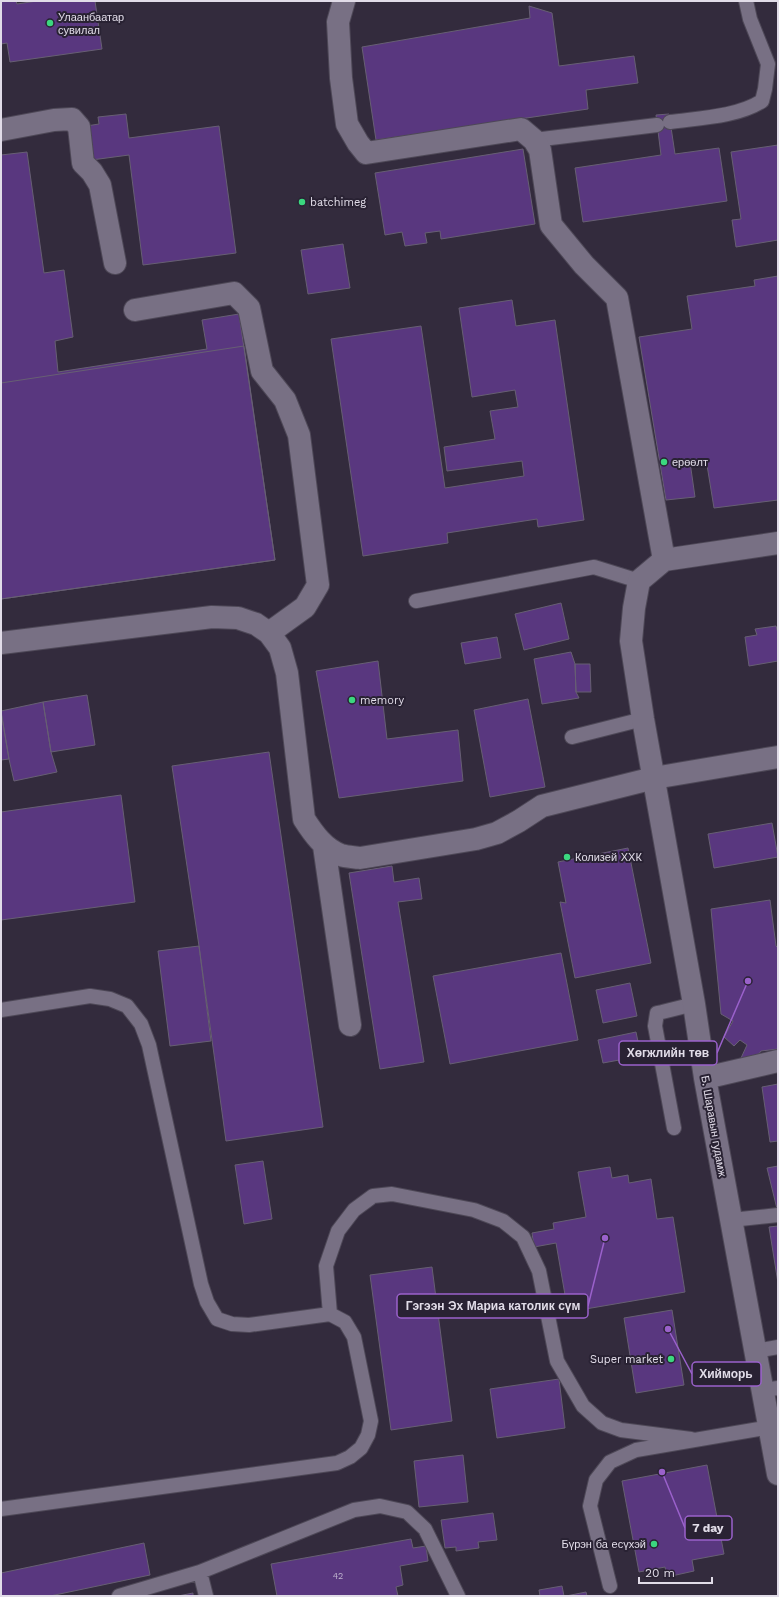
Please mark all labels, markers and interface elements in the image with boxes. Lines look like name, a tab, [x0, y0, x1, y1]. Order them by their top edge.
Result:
place label: Улаанбаатар сувилал	[58, 11, 124, 37]
marker: Улаанбаатар сувилал	[45, 18, 55, 28]
place label: batchimeg	[310, 196, 366, 209]
marker: batchimeg	[297, 197, 307, 207]
place label: ерөөлт	[672, 456, 708, 469]
marker: ерөөлт	[659, 457, 669, 467]
place label: memory	[360, 694, 404, 707]
marker: memory	[347, 695, 357, 705]
place label: Колизей ХХК	[575, 851, 642, 864]
marker: Колизей ХХК	[562, 852, 572, 862]
callout: Хөгжлийн төв	[619, 1041, 717, 1065]
text: Хөгжлийн төв	[627, 1046, 709, 1060]
street label: Б. Шаравын гудамж	[698, 1074, 729, 1178]
callout: Гэгээн Эх Мариа католик сүм	[397, 1294, 588, 1318]
text: Гэгээн Эх Мариа католик сүм	[406, 1299, 580, 1313]
place label: Super market	[590, 1353, 663, 1366]
marker: Super market	[666, 1354, 676, 1364]
callout: Хийморь	[692, 1362, 761, 1386]
text: Хийморь	[699, 1367, 753, 1381]
callout: 7 day	[685, 1516, 732, 1540]
text: 7 day	[692, 1521, 724, 1535]
place label: Бүрэн ба есүхэй	[561, 1538, 646, 1551]
marker: Бүрэн ба есүхэй	[649, 1539, 659, 1549]
scale bar	[639, 1559, 712, 1585]
text: 20 m	[645, 1566, 675, 1580]
house number: 42	[333, 1571, 343, 1581]

